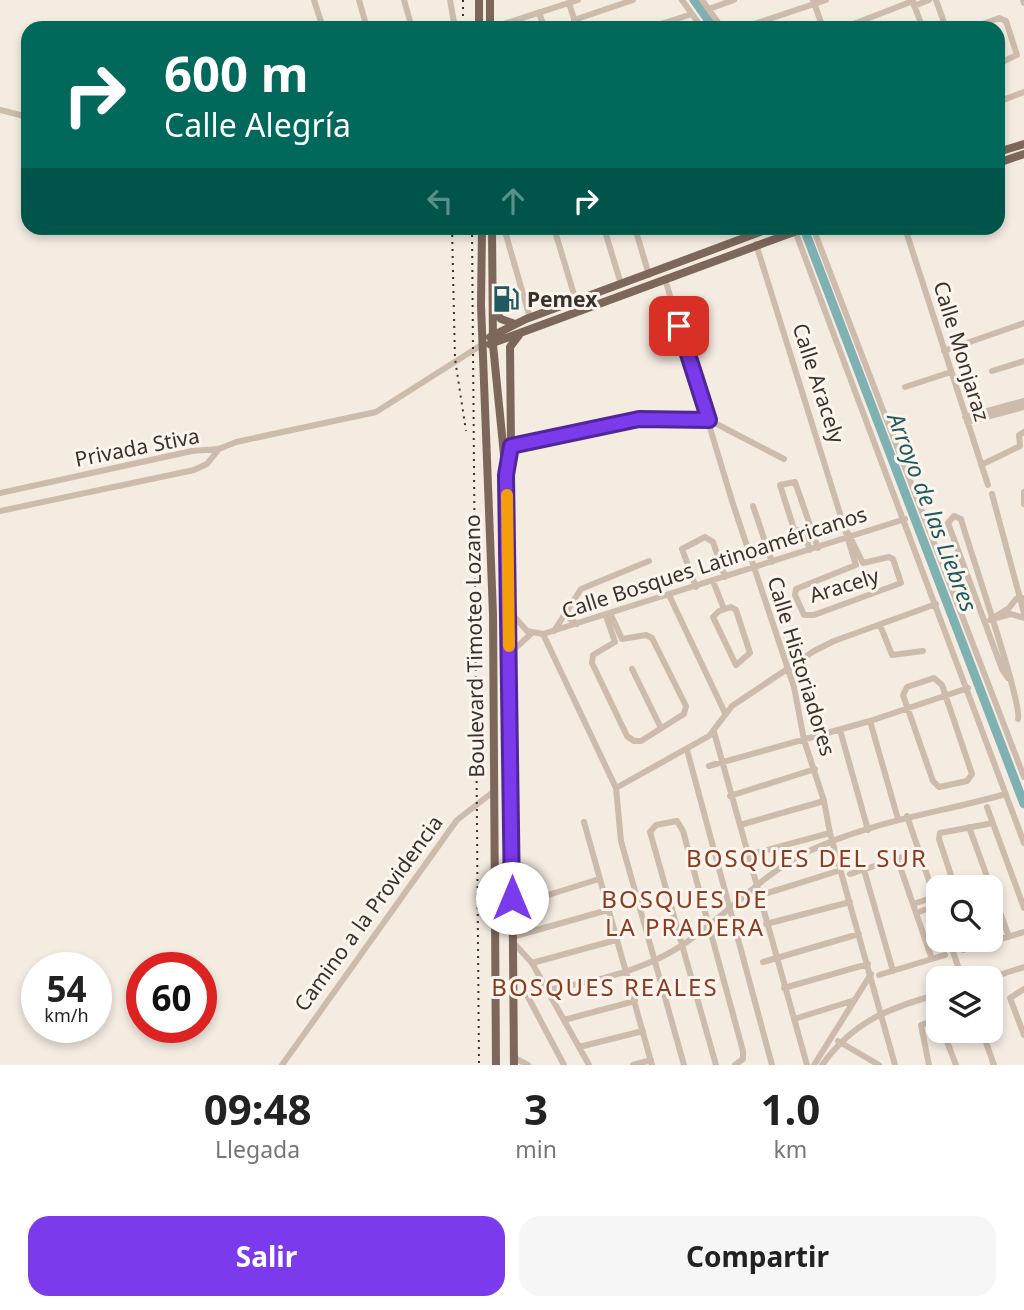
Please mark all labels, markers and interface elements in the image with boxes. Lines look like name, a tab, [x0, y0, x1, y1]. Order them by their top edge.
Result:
text: 600 m	[164, 40, 309, 106]
icon: right	[49, 49, 140, 140]
text: Calle Alegría	[164, 103, 351, 146]
icon: left	[421, 182, 459, 220]
icon: ahead	[494, 182, 532, 220]
icon: right	[567, 182, 605, 220]
street label: Calle Monjaraz	[927, 278, 997, 425]
fuel station icon: Pemex	[491, 284, 521, 314]
place label: Pemex	[527, 285, 598, 313]
pin	[649, 296, 709, 356]
icon: arrive	[660, 307, 698, 345]
street label: Calle Aracely	[786, 319, 852, 447]
water label: Arroyo de las Liebres	[880, 406, 986, 616]
street label: Privada Stiva	[72, 421, 202, 473]
street label: Calle Bosques Latinoaméricanos	[558, 499, 870, 625]
street label: Boulevard Timoteo Lozano	[458, 514, 490, 778]
street label: Aracely	[806, 561, 883, 609]
street label: Calle Historiadores	[761, 573, 843, 759]
street label: Camino a la Providencia	[287, 810, 449, 1016]
district label: BOSQUES DEL SUR	[686, 841, 928, 874]
position arrow	[475, 861, 549, 935]
map controls	[926, 875, 1003, 1043]
button: search	[926, 875, 1003, 952]
district label: BOSQUES DE LA PRADERA	[601, 882, 769, 943]
speed limit sign: 60	[126, 952, 217, 1043]
text: 54	[46, 965, 87, 1012]
button: layers	[926, 966, 1003, 1043]
district label: BOSQUES REALES	[491, 970, 719, 1003]
text: km/h	[44, 1003, 89, 1027]
text: 09:48	[204, 1080, 312, 1137]
text: 3	[524, 1080, 548, 1137]
text: 1.0	[760, 1080, 820, 1137]
text: Llegada	[215, 1133, 300, 1165]
text: min	[515, 1133, 557, 1165]
text: km	[774, 1133, 807, 1165]
button: Salir	[28, 1216, 505, 1296]
button: Compartir	[519, 1216, 996, 1296]

